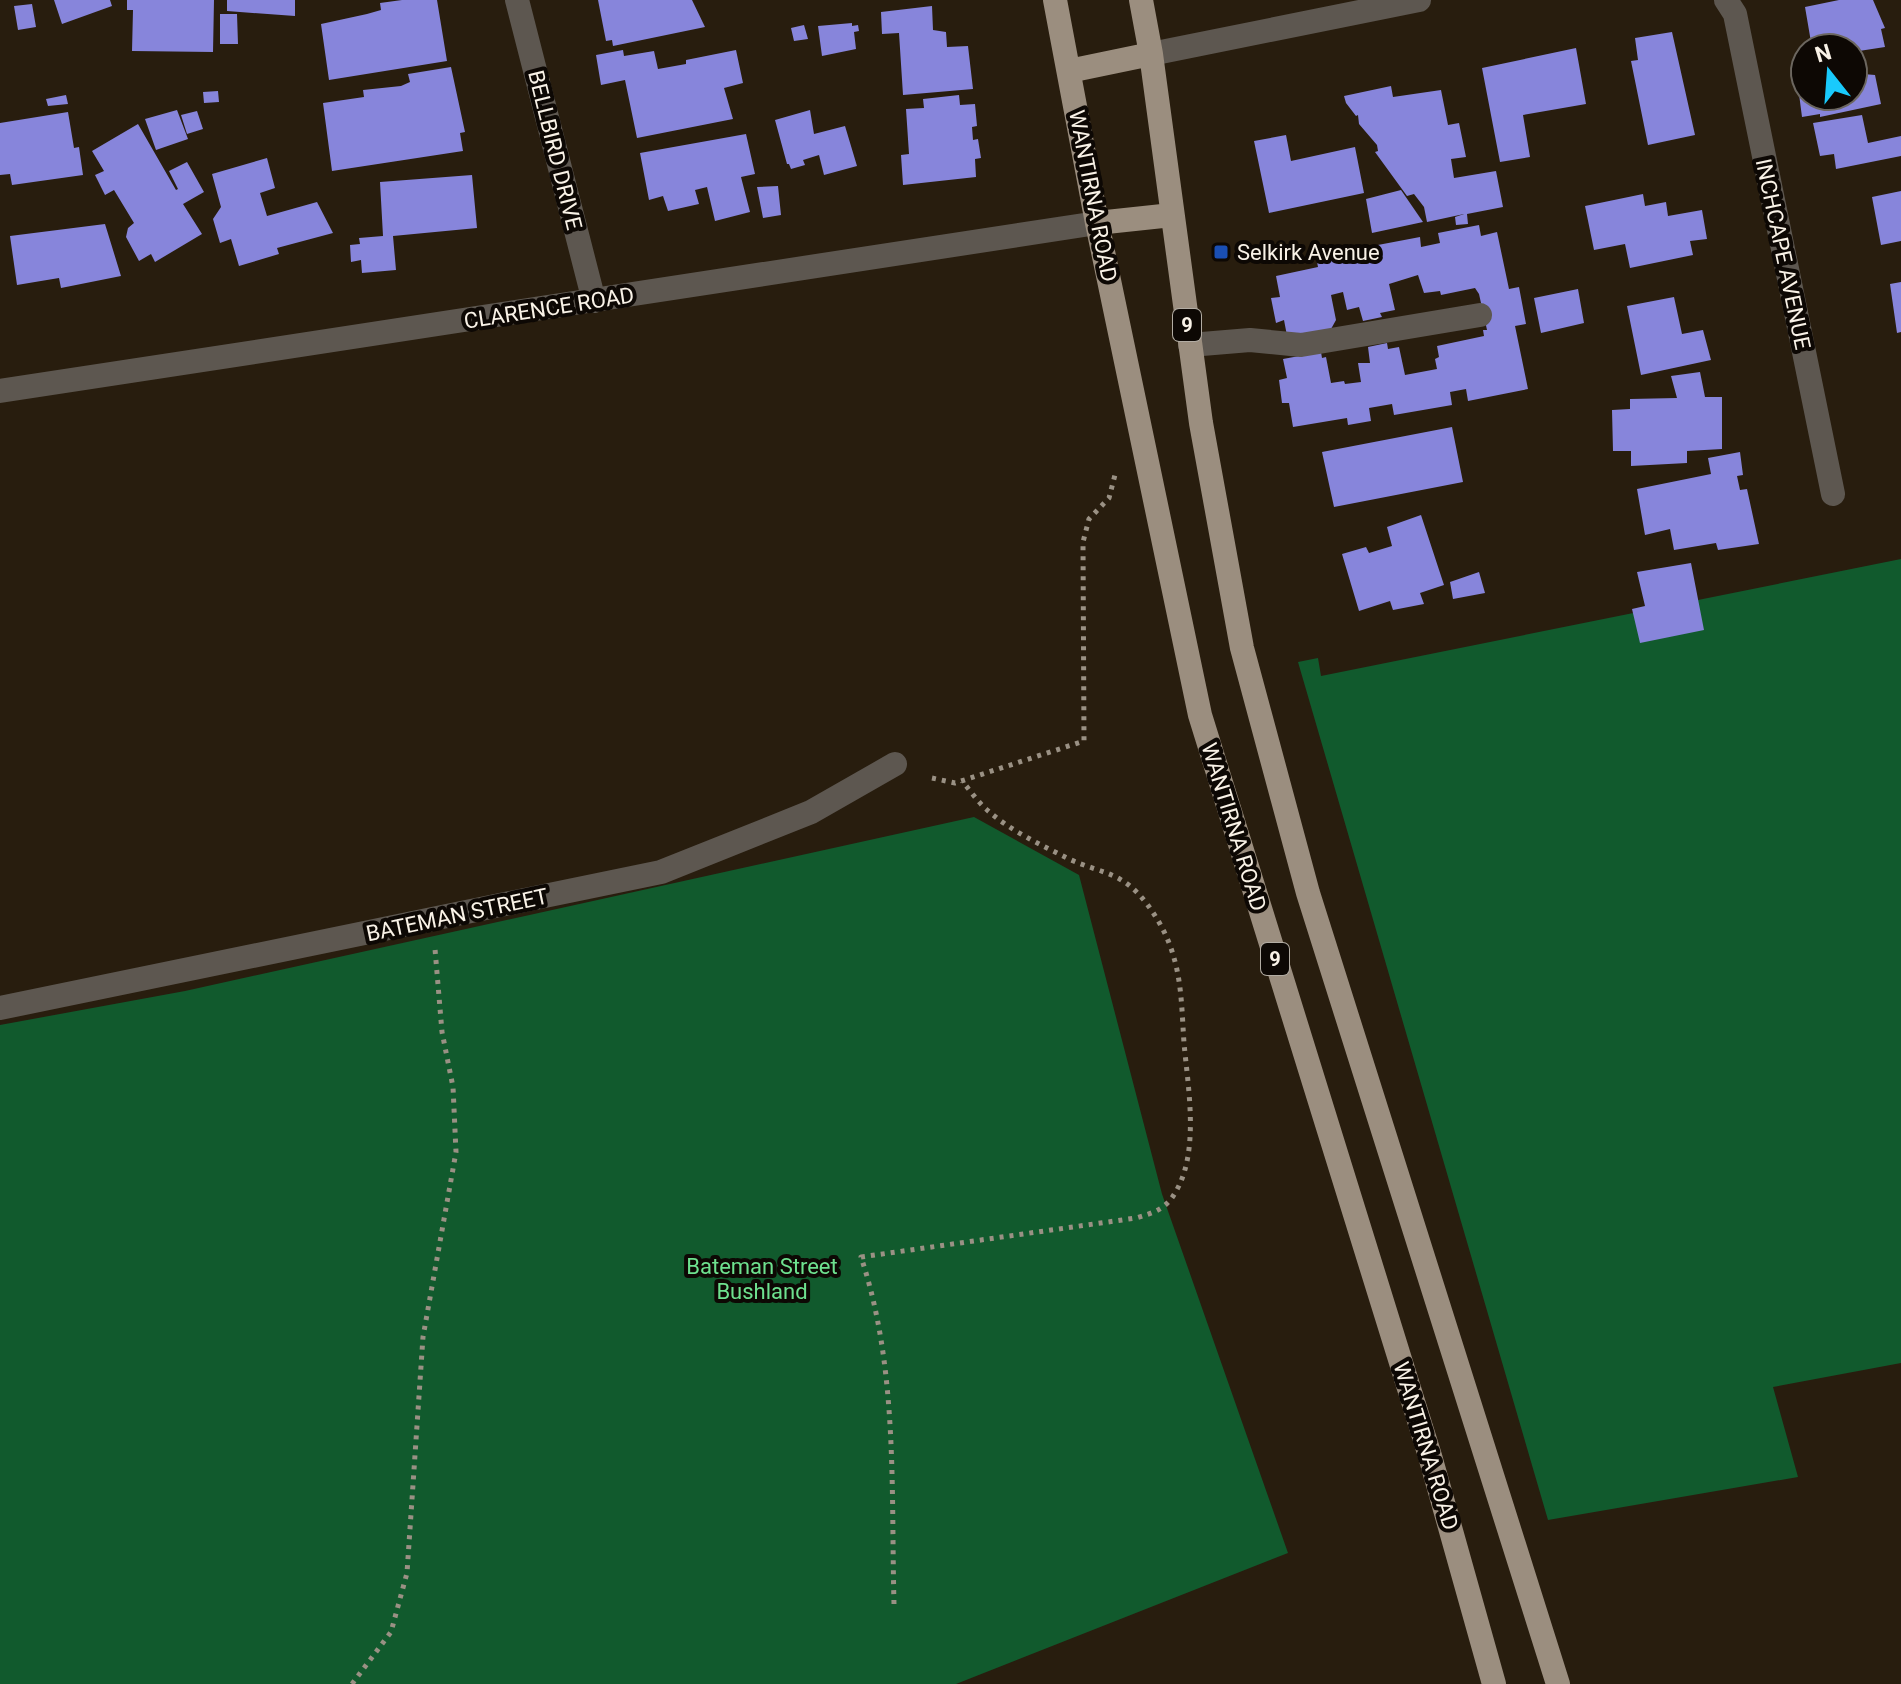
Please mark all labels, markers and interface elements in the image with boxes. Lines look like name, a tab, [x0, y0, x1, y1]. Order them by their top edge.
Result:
north arrow	[1789, 32, 1869, 112]
text: N	[1812, 39, 1834, 68]
street label: BELLBIRD DRIVE	[523, 68, 587, 232]
street label: WANTIRNA ROAD	[1064, 108, 1122, 284]
street label: INCHCAPE AVENUE	[1751, 156, 1815, 352]
place label: Selkirk Avenue	[1237, 240, 1380, 265]
marker: Selkirk Avenue	[1212, 243, 1230, 261]
street label: CLARENCE ROAD	[462, 282, 636, 334]
road number: 9	[1173, 309, 1201, 341]
street label: WANTIRNA ROAD	[1197, 740, 1271, 914]
street label: BATEMAN STREET	[364, 884, 550, 946]
road number: 9	[1261, 943, 1289, 975]
park label: Bateman Street Bushland	[686, 1254, 838, 1304]
street label: WANTIRNA ROAD	[1389, 1359, 1463, 1533]

